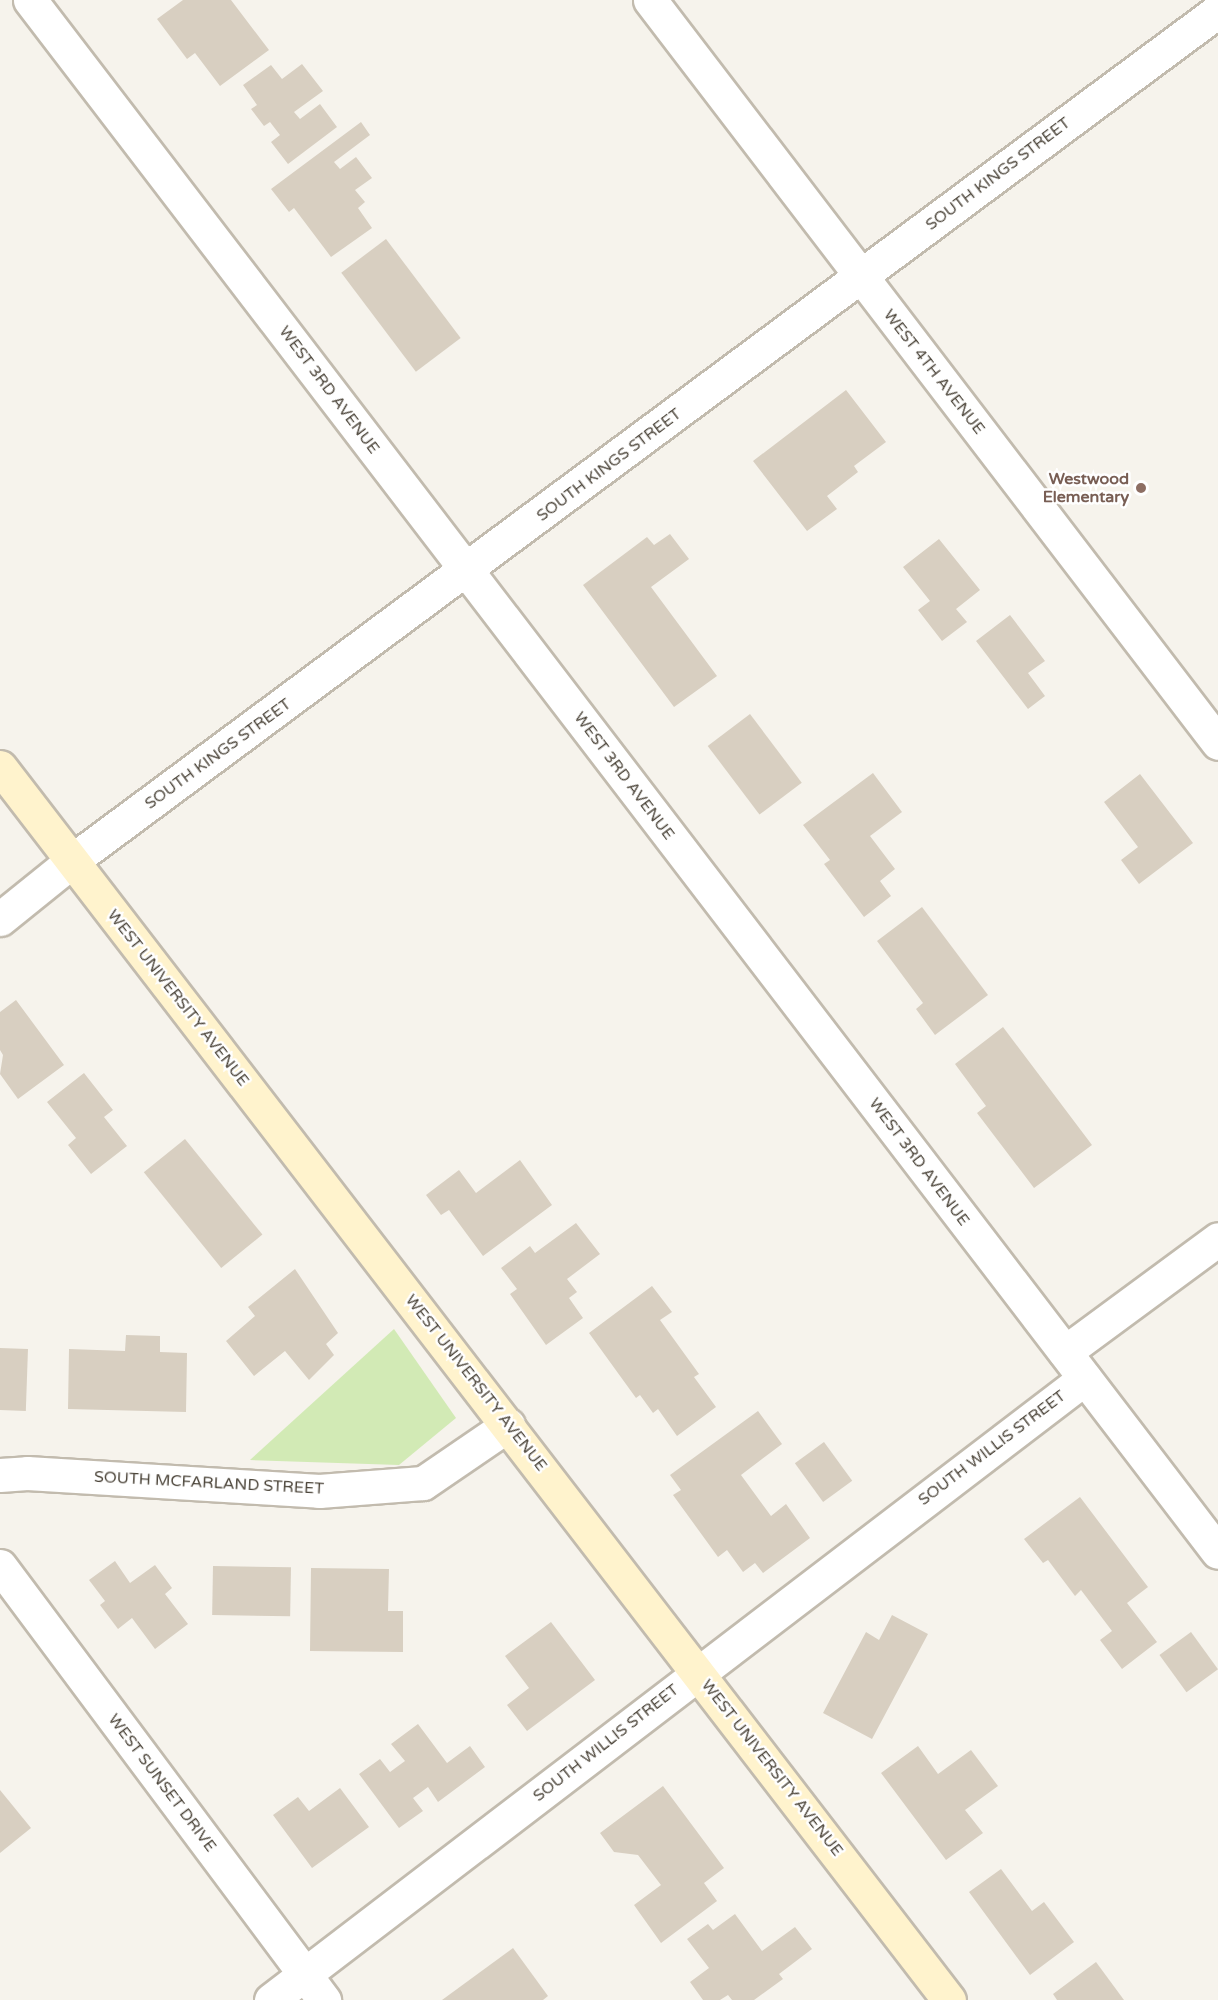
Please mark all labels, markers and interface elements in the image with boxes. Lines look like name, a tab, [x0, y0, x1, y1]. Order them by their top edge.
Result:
street label: SOUTH KINGS STREET	[922, 113, 1074, 235]
street label: WEST 4TH AVENUE	[879, 306, 989, 438]
street label: WEST 3RD AVENUE	[275, 322, 383, 458]
street label: SOUTH KINGS STREET	[533, 404, 685, 526]
place label: Westwood Elementary	[1043, 469, 1129, 507]
marker: Westwood Elementary	[1134, 481, 1148, 495]
street label: SOUTH KINGS STREET	[141, 695, 295, 813]
street label: WEST 3RD AVENUE	[570, 708, 678, 844]
street label: WEST UNIVERSITY AVENUE	[103, 906, 253, 1090]
street label: WEST 3RD AVENUE	[865, 1094, 973, 1230]
street label: WEST UNIVERSITY AVENUE	[401, 1291, 551, 1475]
street label: SOUTH WILLIS STREET	[915, 1386, 1069, 1510]
street label: SOUTH MCFARLAND STREET	[94, 1467, 324, 1499]
street label: WEST UNIVERSITY AVENUE	[697, 1676, 847, 1860]
street label: SOUTH WILLIS STREET	[529, 1680, 683, 1806]
street label: WEST SUNSET DRIVE	[104, 1710, 220, 1856]

